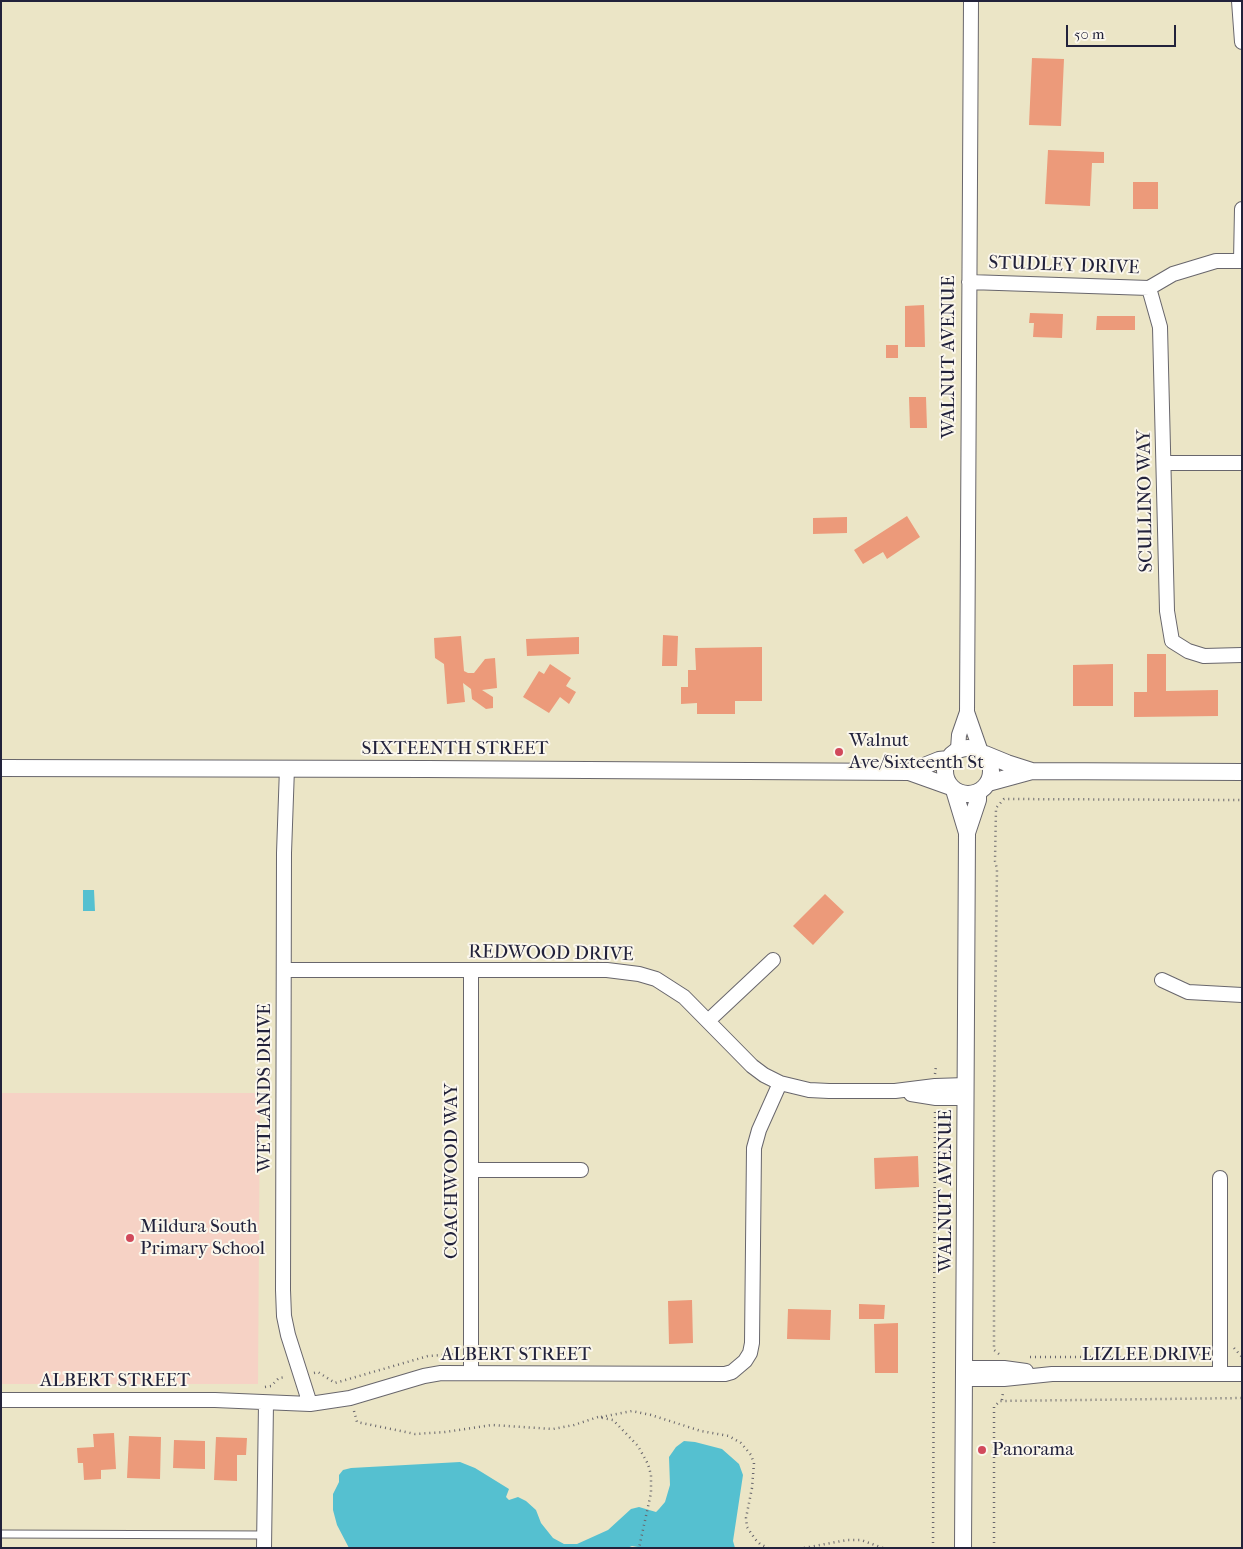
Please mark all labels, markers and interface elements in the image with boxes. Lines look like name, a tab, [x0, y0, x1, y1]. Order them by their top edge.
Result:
scale bar	[1068, 15, 1178, 47]
text: 50 m	[1074, 25, 1104, 43]
street label: STUDLEY DRIVE	[988, 252, 1140, 280]
street label: WALNUT AVENUE	[938, 275, 960, 439]
street label: SCULLINO WAY	[1133, 429, 1159, 573]
place label: Walnut Ave/Sixteenth St	[849, 730, 984, 774]
street label: SIXTEENTH STREET	[362, 738, 548, 760]
marker: Walnut Ave/Sixteenth St	[833, 746, 845, 758]
street label: REDWOOD DRIVE	[468, 941, 634, 967]
street label: WETLANDS DRIVE	[254, 1003, 276, 1173]
street label: COACHWOOD WAY	[441, 1083, 463, 1259]
street label: WALNUT AVENUE	[935, 1109, 957, 1273]
place label: Mildura South Primary School	[140, 1216, 265, 1260]
marker: Mildura South Primary School	[124, 1232, 136, 1244]
street label: ALBERT STREET	[441, 1344, 591, 1366]
street label: LIZLEE DRIVE	[1082, 1344, 1212, 1366]
street label: ALBERT STREET	[40, 1370, 190, 1392]
place label: Panorama	[992, 1439, 1074, 1461]
marker: Panorama	[976, 1444, 988, 1456]

